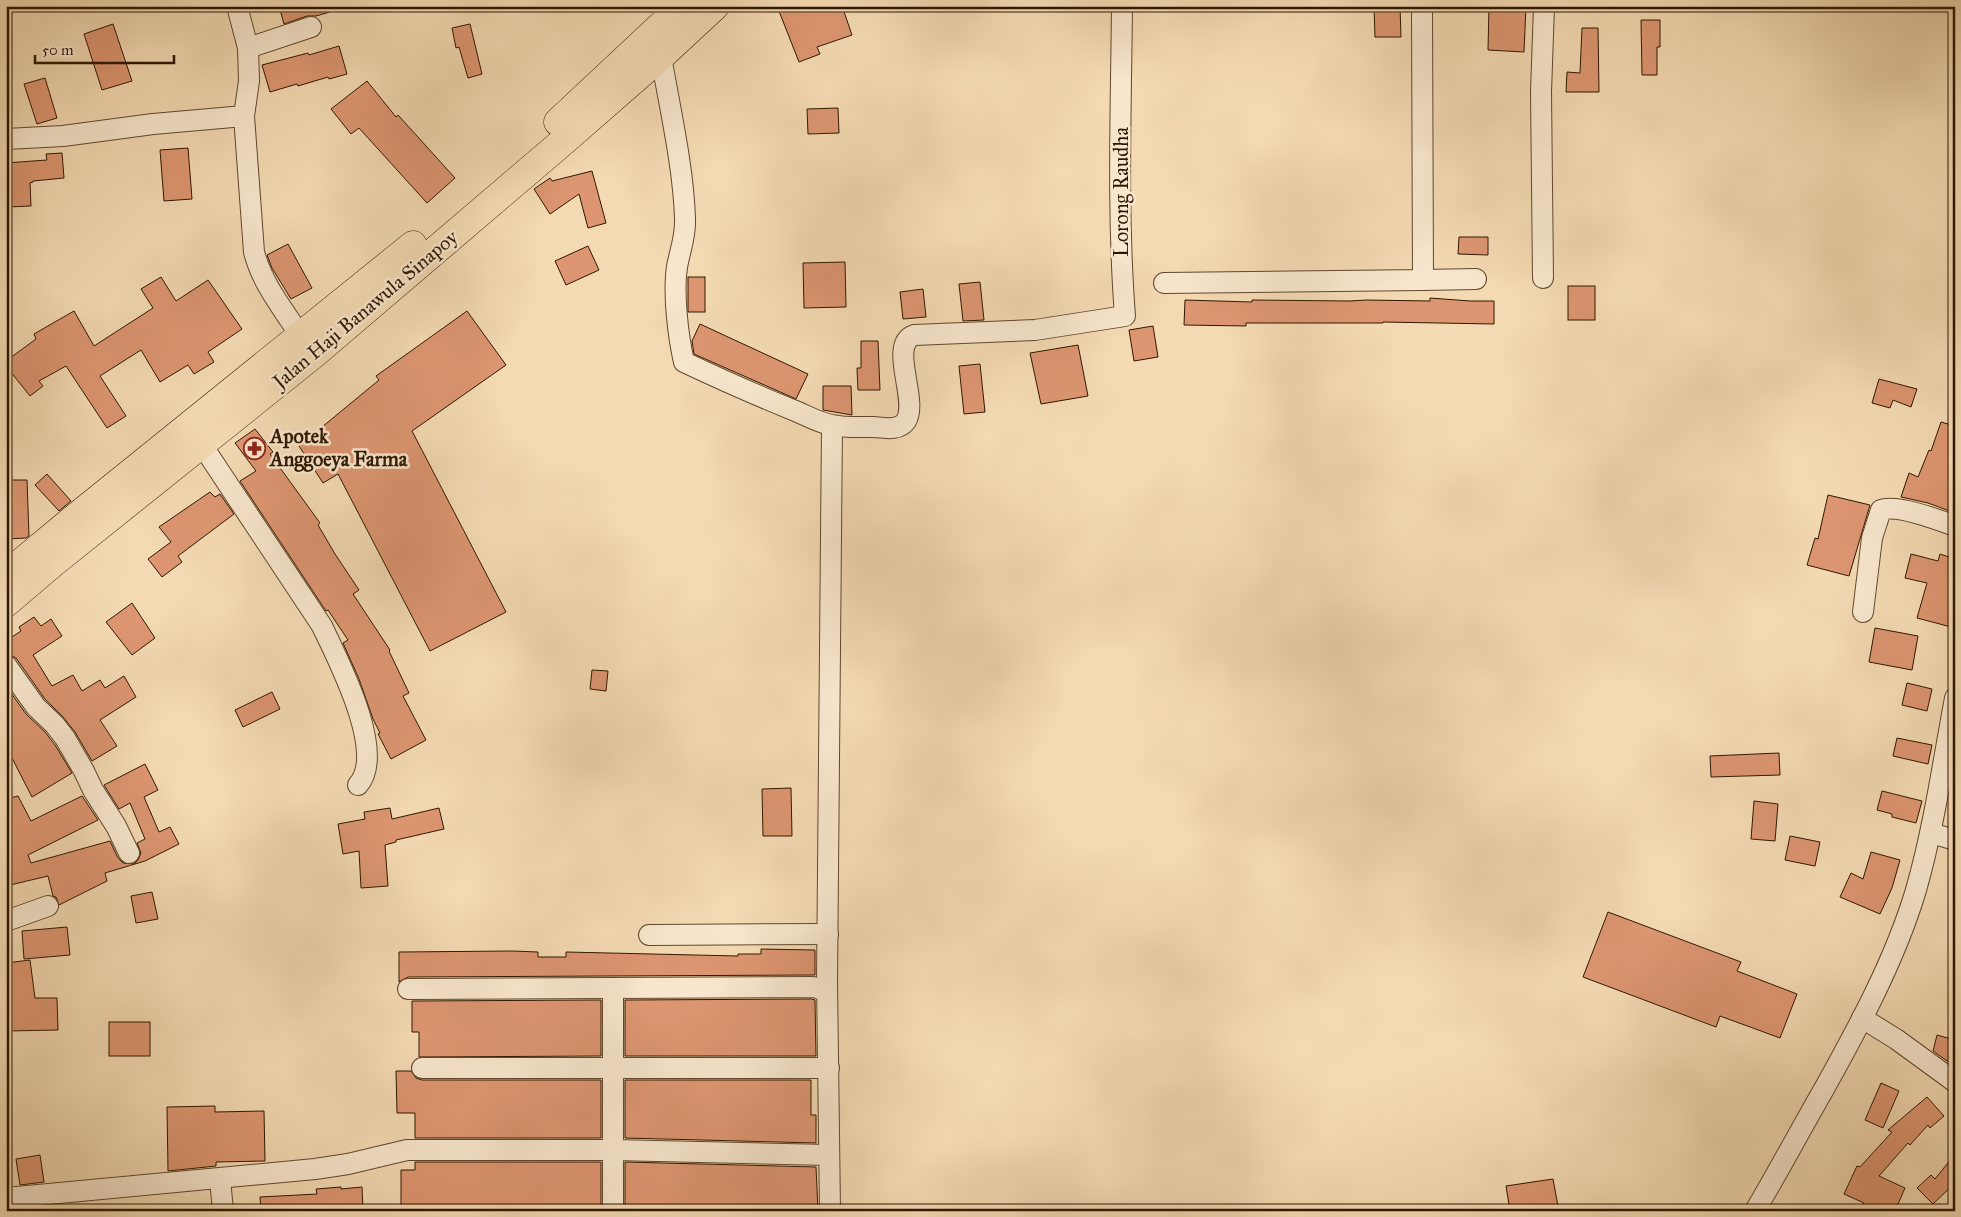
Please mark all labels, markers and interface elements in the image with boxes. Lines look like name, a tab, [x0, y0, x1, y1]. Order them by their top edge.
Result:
scale bar	[35, 32, 174, 64]
text: 50 m	[42, 41, 74, 59]
street label: Lorong Raudha	[1109, 127, 1134, 257]
street label: Jalan Haji Banawula Sinapoy	[266, 224, 463, 395]
place label: Apotek Anggoeya Farma	[268, 424, 408, 472]
pharmacy icon: Apotek Anggoeya Farma	[242, 436, 266, 460]

